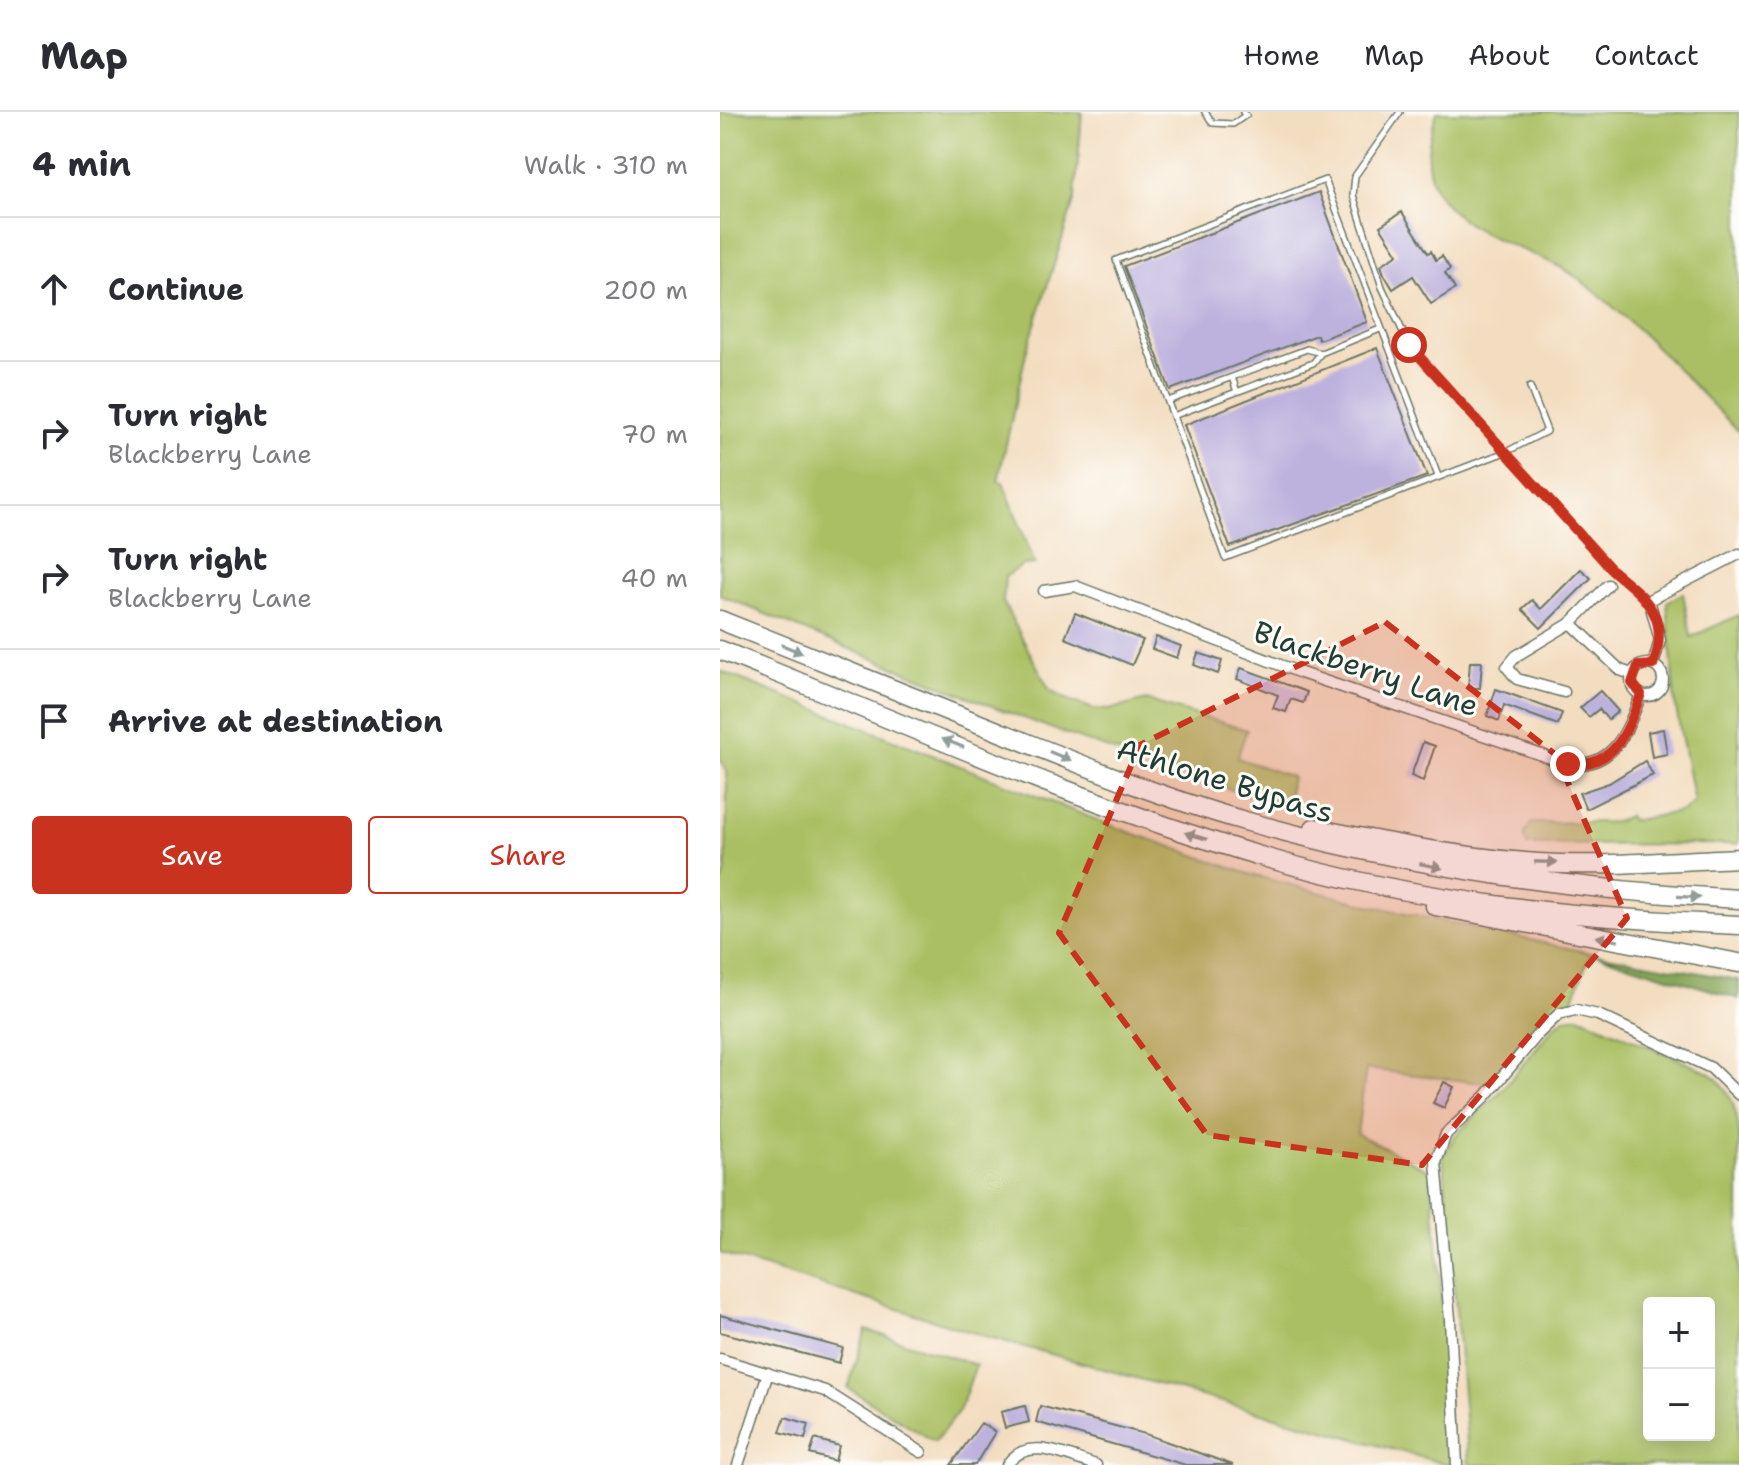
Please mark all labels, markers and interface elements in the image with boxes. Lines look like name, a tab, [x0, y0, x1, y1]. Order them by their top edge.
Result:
text: Map	[40, 30, 128, 81]
text: Home	[1243, 36, 1320, 74]
text: Map	[1364, 36, 1424, 74]
text: About	[1468, 36, 1550, 74]
text: Contact	[1594, 36, 1699, 74]
text: 4 min	[32, 141, 131, 187]
text: Walk · 310 m	[524, 147, 688, 182]
icon: ahead	[32, 267, 76, 311]
text: Continue	[108, 269, 244, 310]
text: 200 m	[603, 272, 688, 307]
route start	[1391, 327, 1427, 363]
text: Turn right	[108, 395, 267, 436]
icon: right	[32, 411, 76, 455]
text: 70 m	[621, 416, 688, 451]
text: Blackberry Lane	[108, 436, 312, 471]
text: Turn right	[108, 539, 267, 580]
icon: right	[32, 555, 76, 599]
text: 40 m	[621, 560, 688, 595]
text: Blackberry Lane	[108, 580, 312, 615]
street label: Blackberry Lane	[1248, 611, 1484, 726]
one-way arrow	[780, 642, 804, 655]
icon: arrive	[32, 699, 76, 743]
text: Arrive at destination	[108, 701, 443, 742]
street label: Athlone Bypass	[1112, 728, 1339, 833]
one-way arrow	[941, 737, 965, 750]
route end	[1550, 746, 1586, 782]
one-way arrow	[1048, 750, 1072, 763]
button: Save	[32, 816, 352, 894]
button: Share	[368, 816, 688, 894]
one-way arrow	[1184, 829, 1208, 842]
one-way arrow	[1534, 856, 1559, 868]
one-way arrow	[1419, 860, 1444, 873]
one-way arrow	[1677, 890, 1702, 903]
one-way arrow	[1594, 933, 1619, 945]
map controls	[1643, 1297, 1715, 1441]
button: +	[1643, 1297, 1715, 1369]
button: −	[1643, 1369, 1715, 1441]

